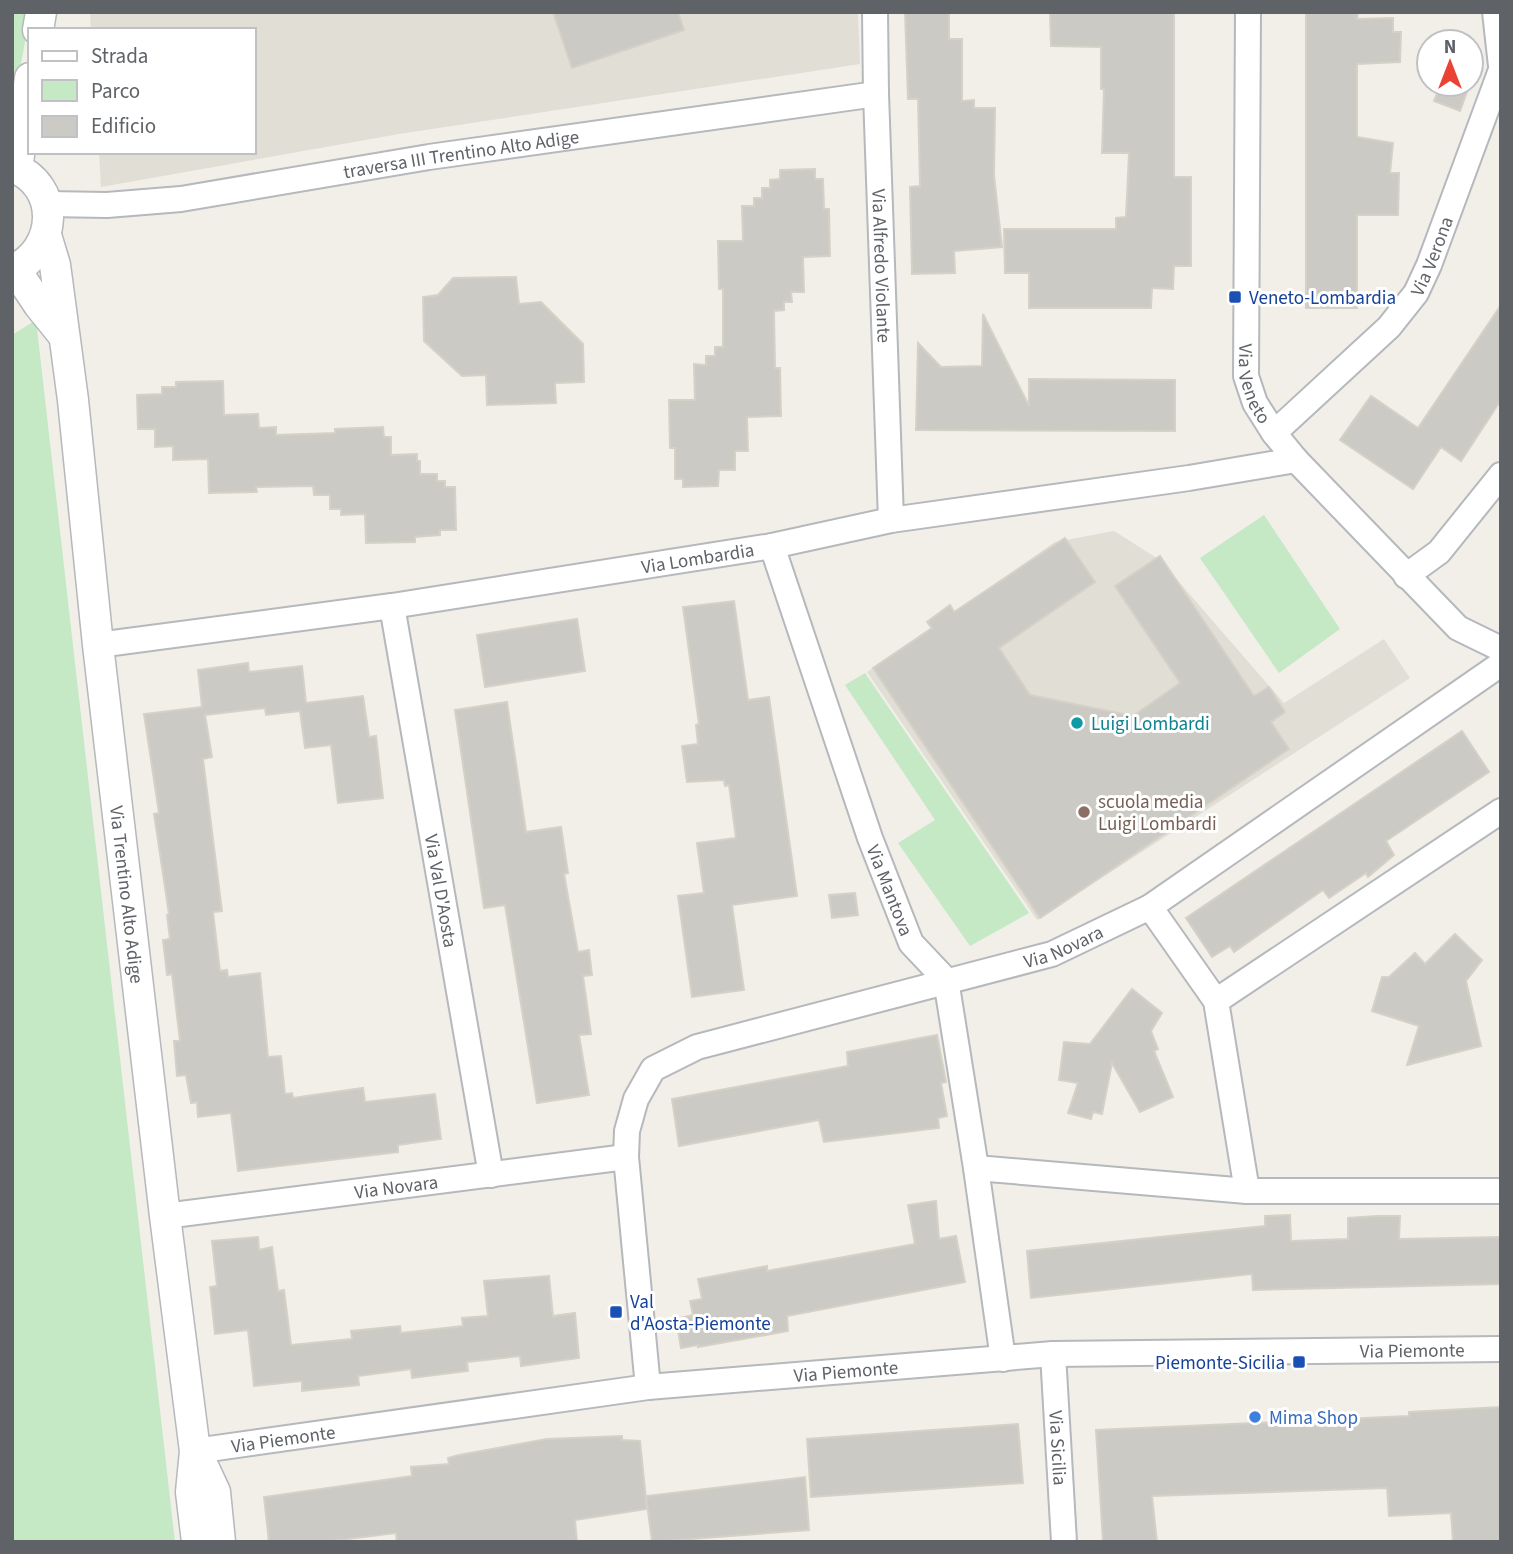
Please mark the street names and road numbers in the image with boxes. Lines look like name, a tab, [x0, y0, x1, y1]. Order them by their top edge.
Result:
street label: traversa III Trentino Alto Adige	[341, 124, 581, 186]
street label: Via Alfredo Violante	[864, 188, 897, 344]
street label: Via Verona	[1404, 213, 1461, 301]
street label: Via Veneto	[1230, 343, 1277, 430]
street label: Via Lombardia	[639, 537, 756, 581]
street label: Via Trentino Alto Adige	[102, 804, 150, 985]
street label: Via Val D'Aosta	[417, 832, 463, 950]
street label: Via Mantova	[859, 841, 919, 940]
street label: Via Novara	[1021, 919, 1108, 976]
street label: Via Novara	[353, 1169, 440, 1207]
street label: Via Piemonte	[1360, 1337, 1465, 1366]
street label: Via Piemonte	[793, 1355, 899, 1390]
street label: Via Sicilia	[1041, 1410, 1073, 1486]
street label: Via Piemonte	[230, 1419, 337, 1461]

